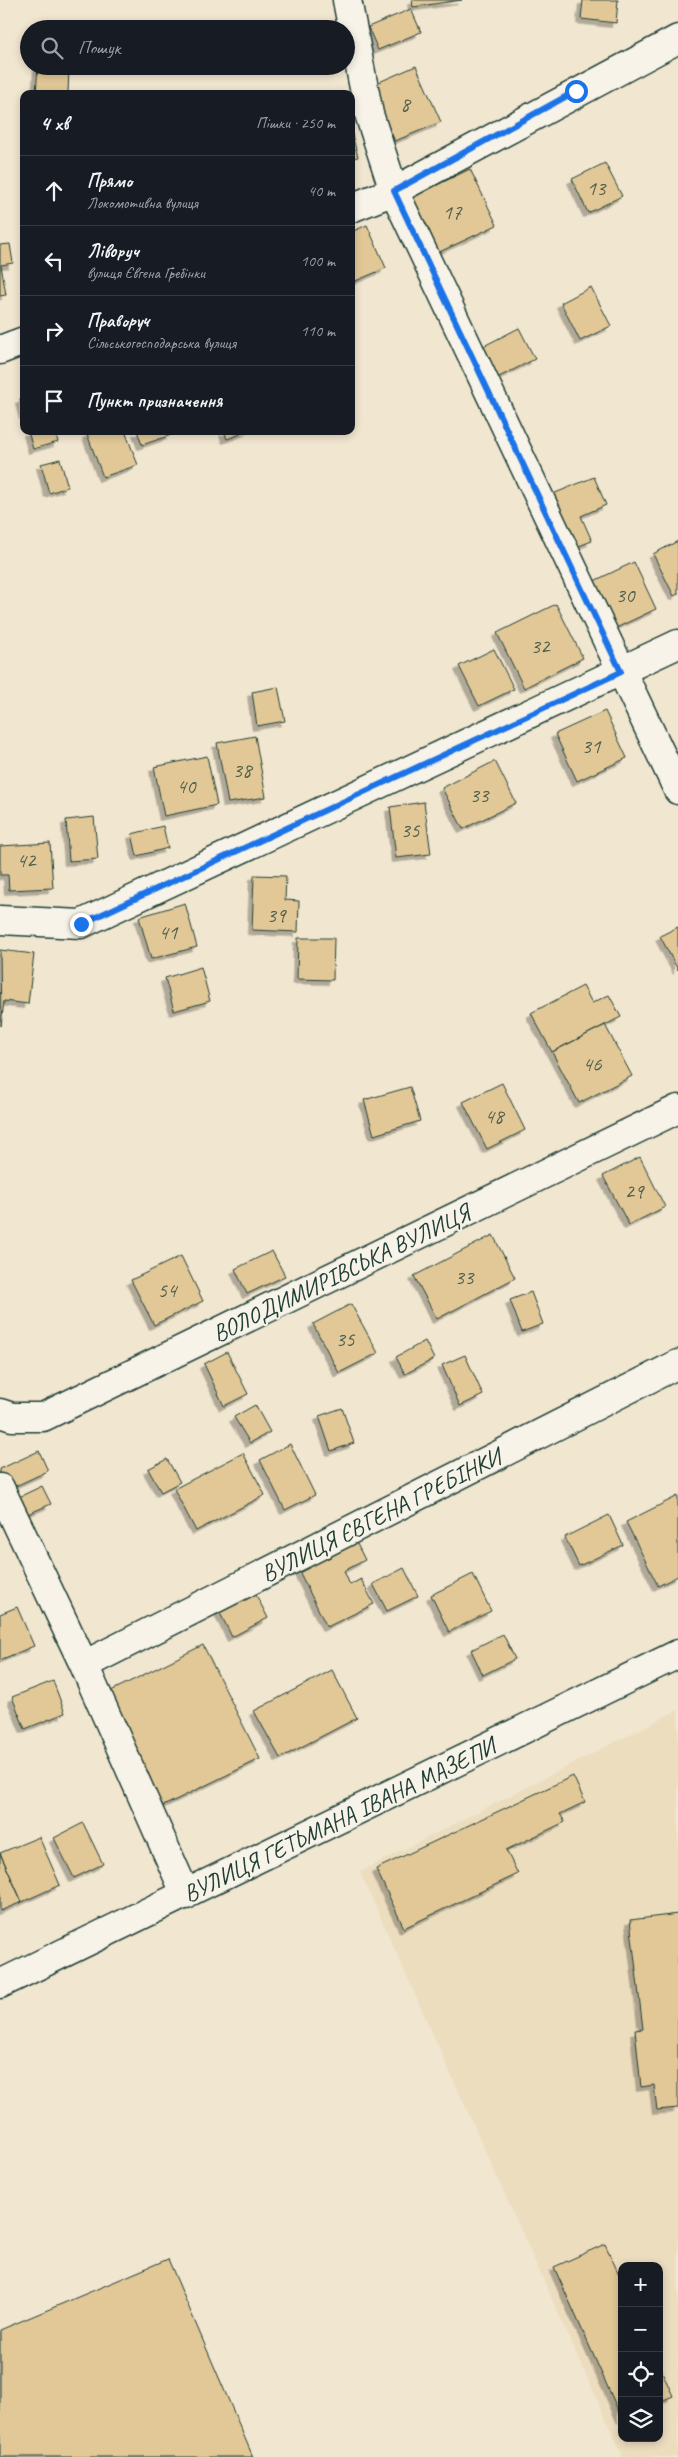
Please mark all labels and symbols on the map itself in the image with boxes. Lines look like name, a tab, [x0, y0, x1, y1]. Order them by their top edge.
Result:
route start	[565, 80, 588, 103]
house number: 8	[400, 91, 412, 117]
house number: 13	[587, 175, 607, 201]
house number: 17	[443, 199, 463, 225]
house number: 30	[616, 582, 636, 608]
house number: 32	[531, 633, 551, 659]
house number: 31	[582, 733, 602, 759]
house number: 38	[233, 757, 254, 783]
house number: 40	[177, 773, 197, 799]
house number: 33	[470, 782, 490, 808]
house number: 35	[401, 817, 421, 843]
house number: 42	[17, 847, 37, 873]
house number: 39	[267, 902, 287, 928]
route end	[70, 913, 93, 936]
house number: 41	[159, 919, 179, 945]
house number: 46	[583, 1051, 602, 1077]
house number: 48	[485, 1103, 506, 1129]
house number: 29	[625, 1178, 645, 1204]
street label: ВОЛОДИМИРІВСЬКА ВУЛИЦЯ	[207, 1196, 478, 1348]
house number: 33	[455, 1264, 475, 1290]
house number: 54	[158, 1277, 179, 1303]
house number: 35	[336, 1326, 356, 1352]
street label: ВУЛИЦЯ ЄВГЕНА ГРЕБІНКИ	[256, 1440, 510, 1589]
street label: ВУЛИЦЯ ГЕТЬМАНА ІВАНА МАЗЕПИ	[178, 1729, 504, 1909]

